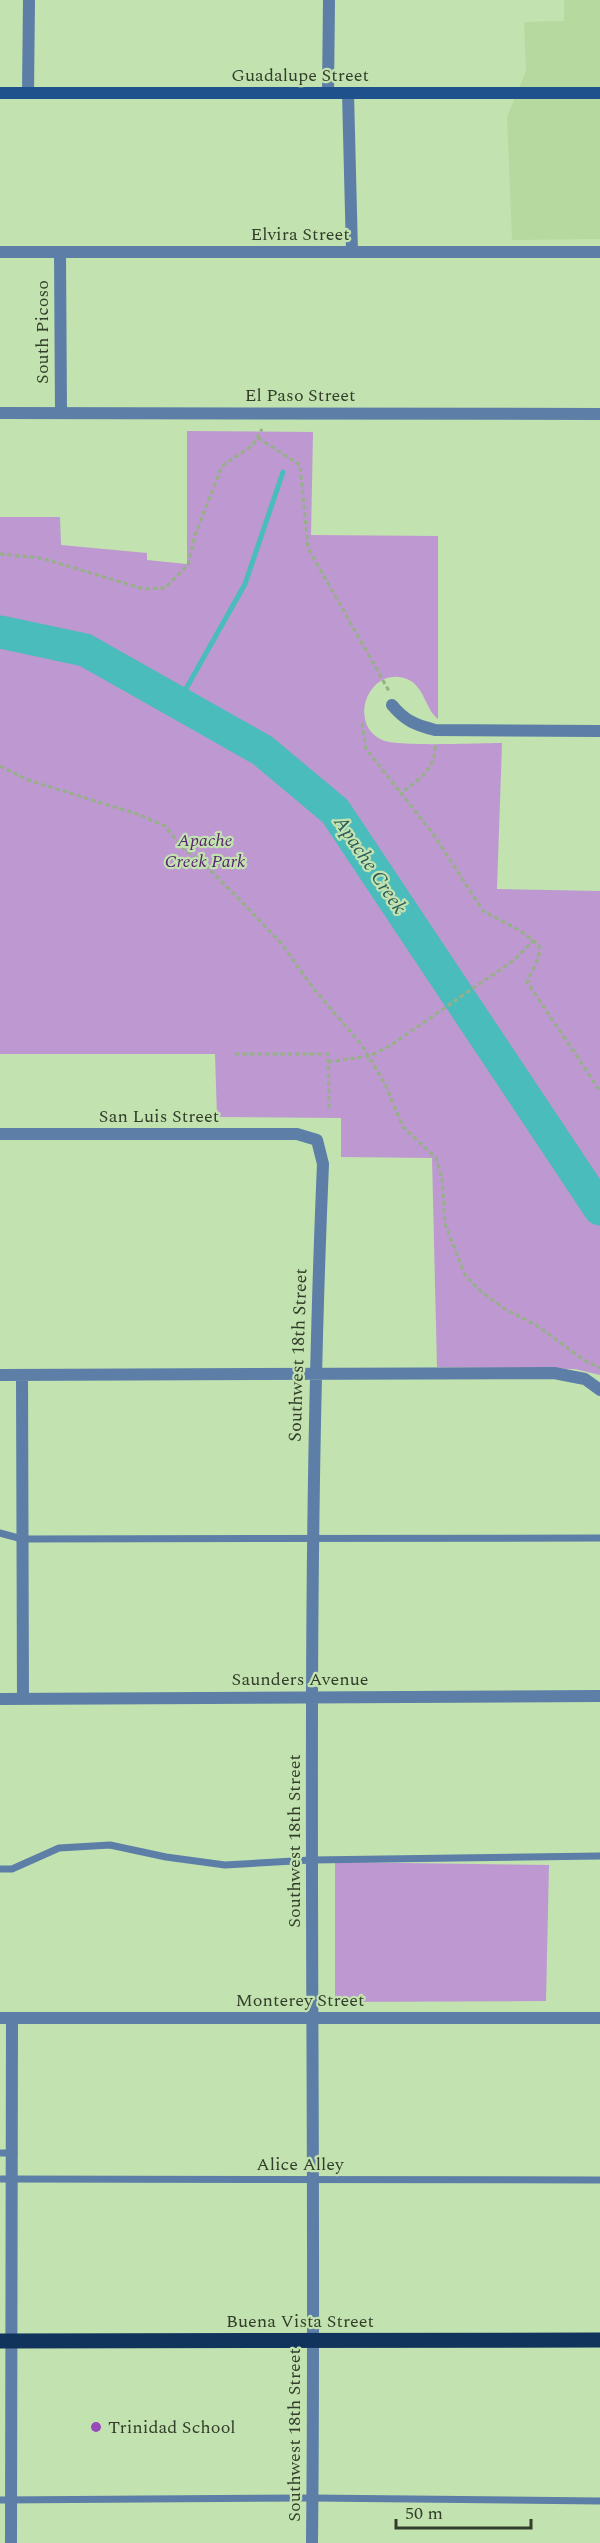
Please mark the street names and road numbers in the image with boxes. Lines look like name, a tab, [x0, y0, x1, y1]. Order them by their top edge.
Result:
street label: Guadalupe Street	[231, 62, 369, 89]
street label: Elvira Street	[250, 221, 350, 248]
street label: South Picoso	[29, 280, 56, 384]
street label: El Paso Street	[245, 382, 355, 409]
street label: San Luis Street	[99, 1103, 219, 1130]
street label: Southwest 18th Street	[281, 1268, 315, 1442]
street label: Saunders Avenue	[232, 1666, 368, 1693]
street label: Southwest 18th Street	[281, 1754, 308, 1928]
street label: Monterey Street	[236, 1987, 364, 2014]
street label: Alice Alley	[256, 2151, 345, 2178]
street label: Buena Vista Street	[226, 2308, 374, 2335]
street label: Southwest 18th Street	[281, 2348, 308, 2522]

